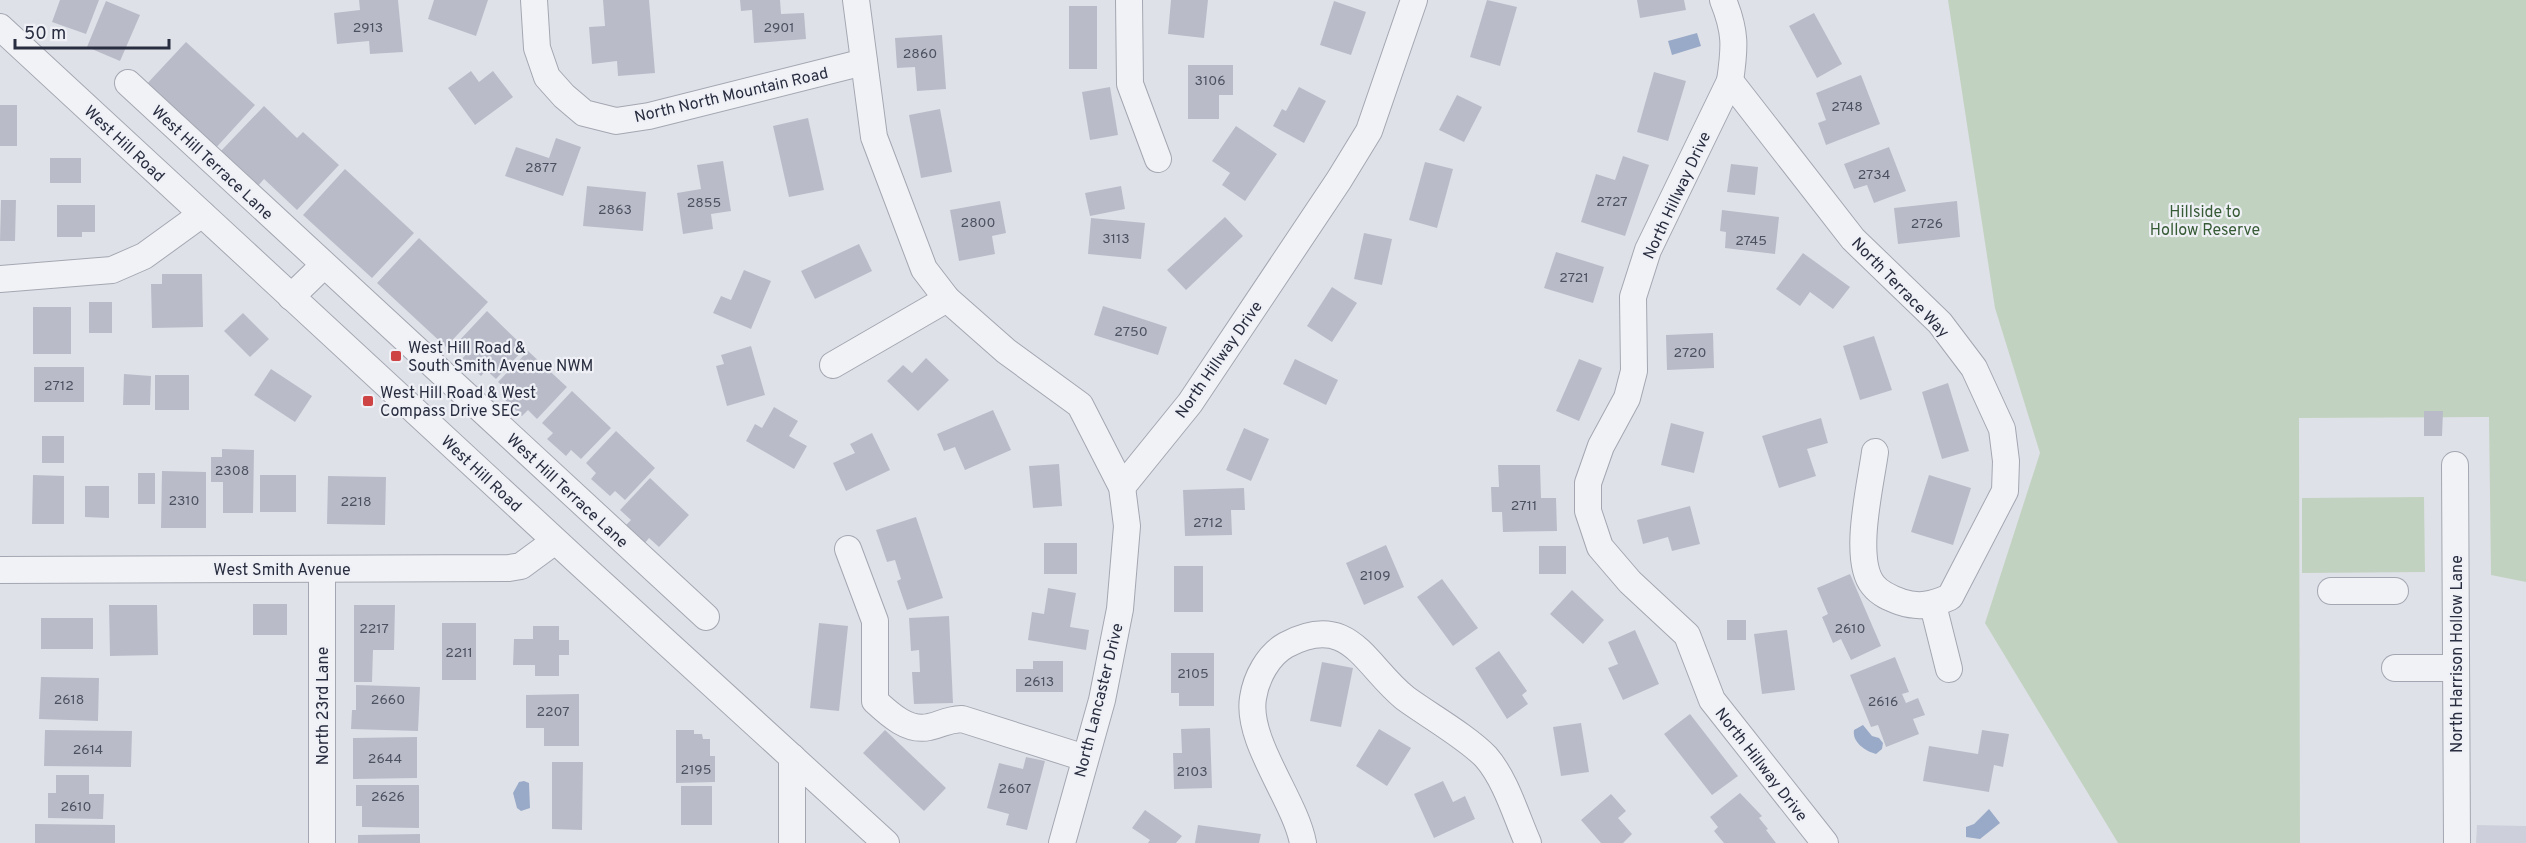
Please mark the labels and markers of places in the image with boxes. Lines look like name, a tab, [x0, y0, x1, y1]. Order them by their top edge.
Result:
place label: West Hill Road & South Smith Avenue NWM	[408, 339, 593, 377]
marker: West Hill Road & South Smith Avenue NWM	[389, 349, 403, 363]
place label: West Hill Road & West Compass Drive SEC	[380, 384, 536, 422]
marker: West Hill Road & West Compass Drive SEC	[361, 394, 375, 408]

